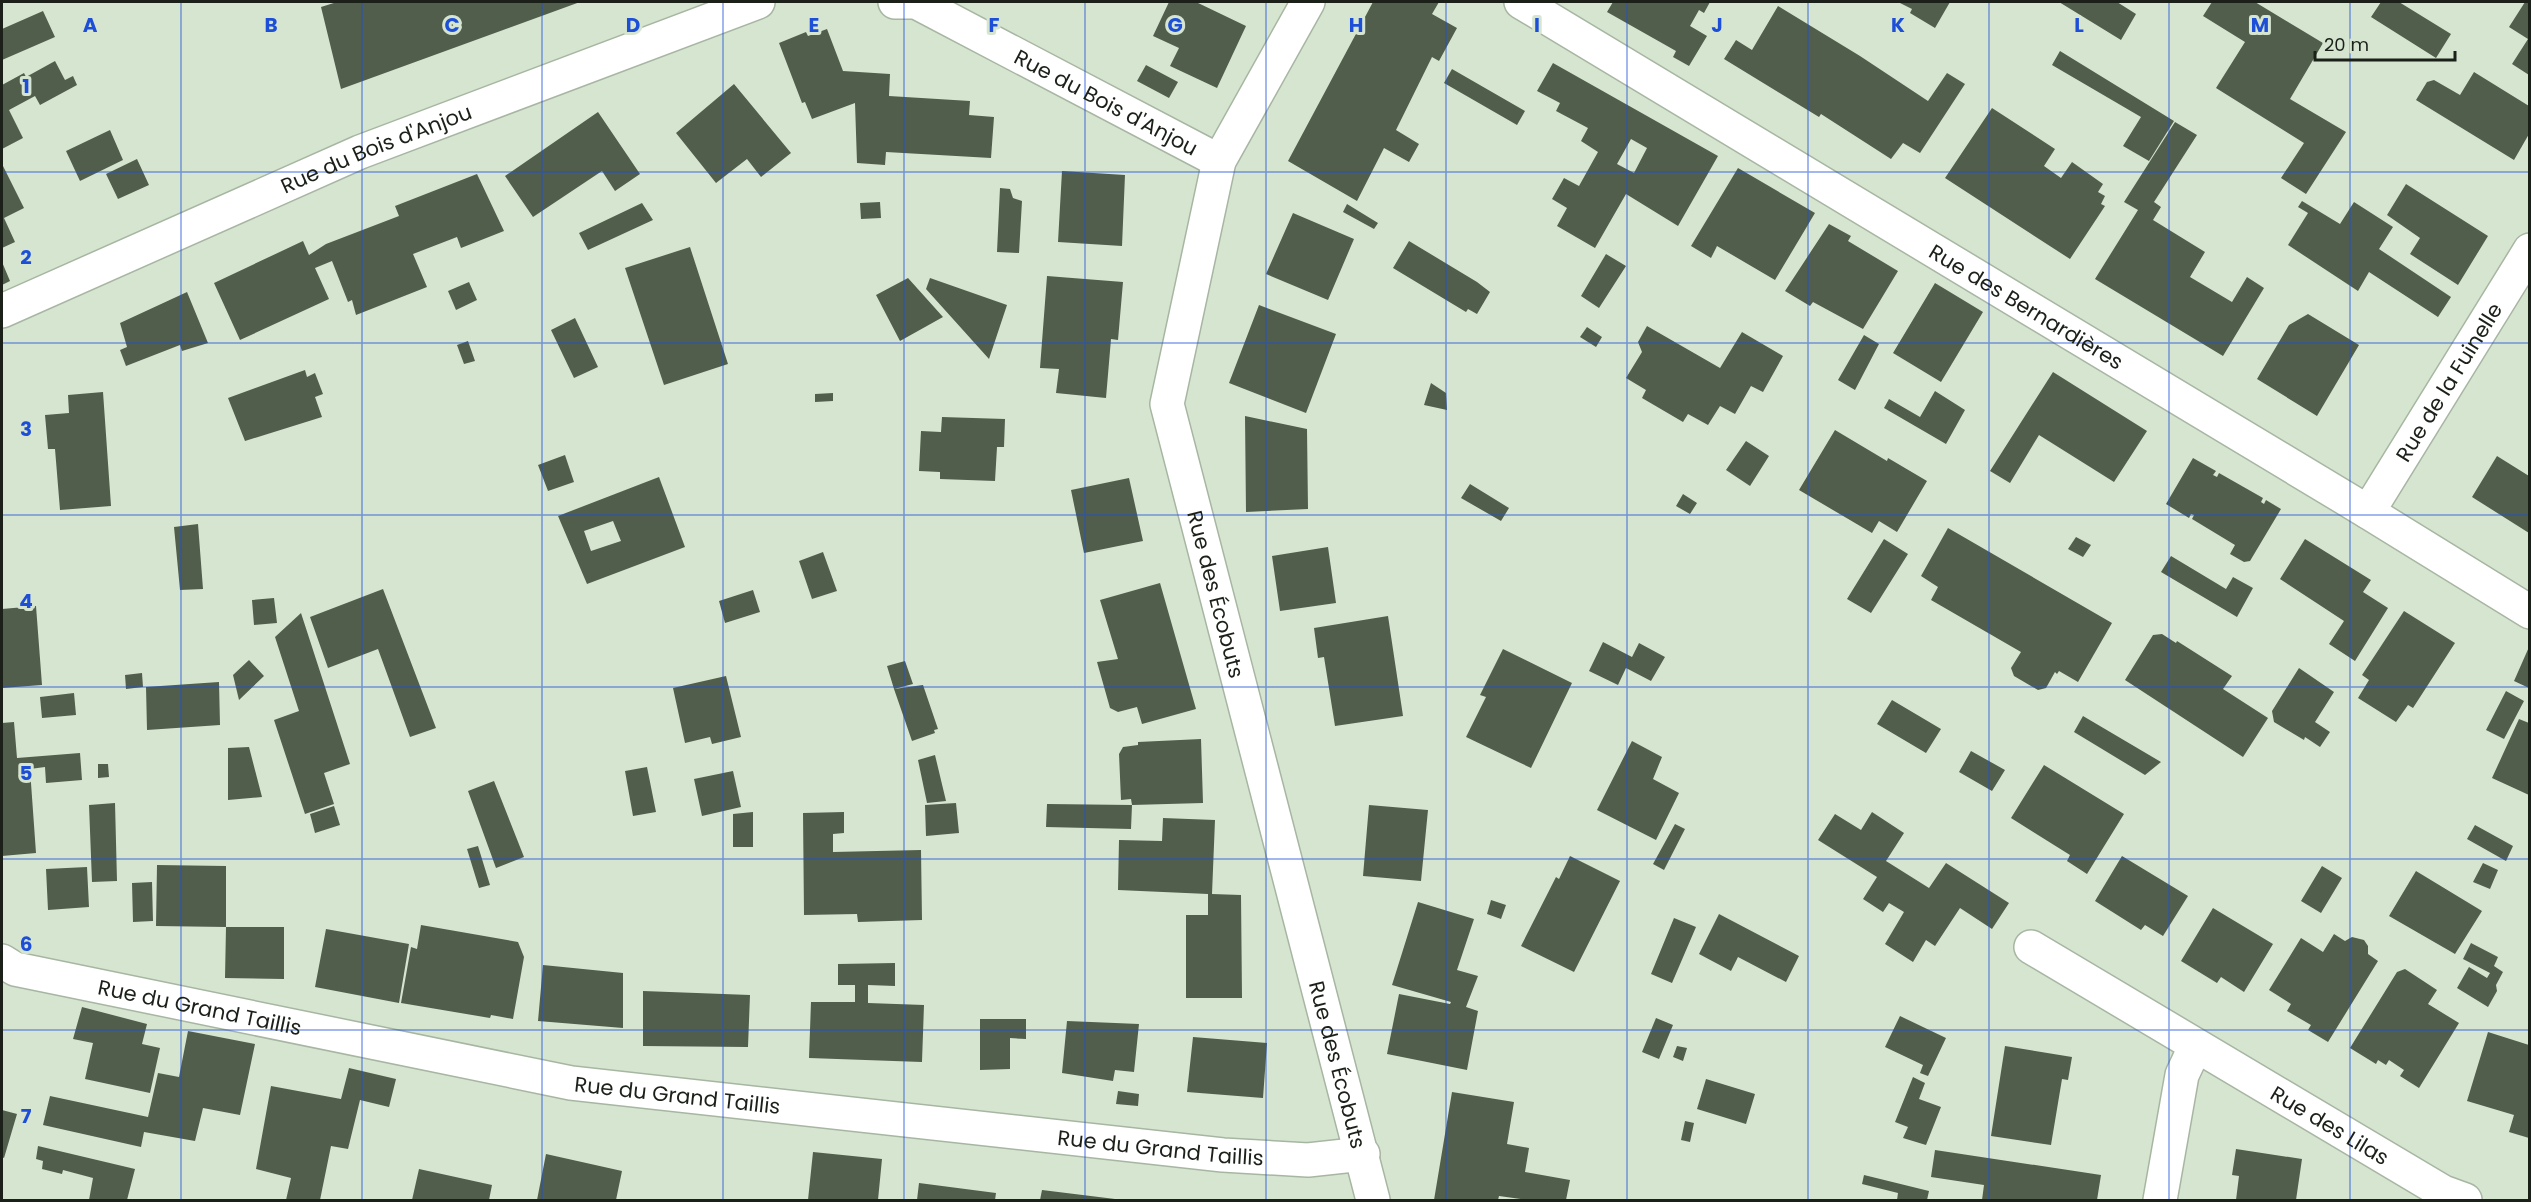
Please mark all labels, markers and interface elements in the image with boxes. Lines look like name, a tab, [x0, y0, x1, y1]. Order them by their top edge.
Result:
text: A	[83, 11, 98, 39]
text: B	[264, 11, 278, 39]
text: C	[444, 11, 460, 39]
text: D	[626, 11, 640, 39]
text: E	[809, 11, 819, 39]
text: F	[989, 11, 1000, 39]
text: G	[1167, 11, 1183, 39]
text: H	[1349, 11, 1363, 39]
text: I	[1534, 11, 1540, 39]
text: J	[1711, 11, 1723, 39]
text: K	[1891, 11, 1905, 39]
text: L	[2074, 11, 2084, 39]
text: M	[2251, 11, 2269, 39]
scale bar	[2315, 24, 2454, 62]
text: 20 m	[2324, 32, 2369, 57]
street label: Rue du Bois d'Anjou	[1010, 42, 1203, 162]
text: 1	[22, 72, 30, 100]
street label: Rue du Bois d'Anjou	[276, 97, 476, 200]
street label: Rue des Bernardières	[1924, 237, 2129, 376]
text: 2	[20, 243, 32, 271]
street label: Rue de la Fuinelle	[2388, 297, 2509, 467]
text: 3	[20, 415, 32, 443]
street label: Rue des Écobuts	[1181, 507, 1252, 681]
text: 4	[19, 587, 33, 615]
text: 5	[20, 759, 33, 787]
text: 6	[20, 930, 32, 958]
street label: Rue du Grand Taillis	[96, 972, 304, 1042]
street label: Rue des Écobuts	[1302, 978, 1374, 1151]
street label: Rue du Grand Taillis	[573, 1069, 782, 1121]
street label: Rue des Lilas	[2265, 1078, 2395, 1171]
text: 7	[21, 1102, 32, 1130]
street label: Rue du Grand Taillis	[1056, 1122, 1265, 1172]

